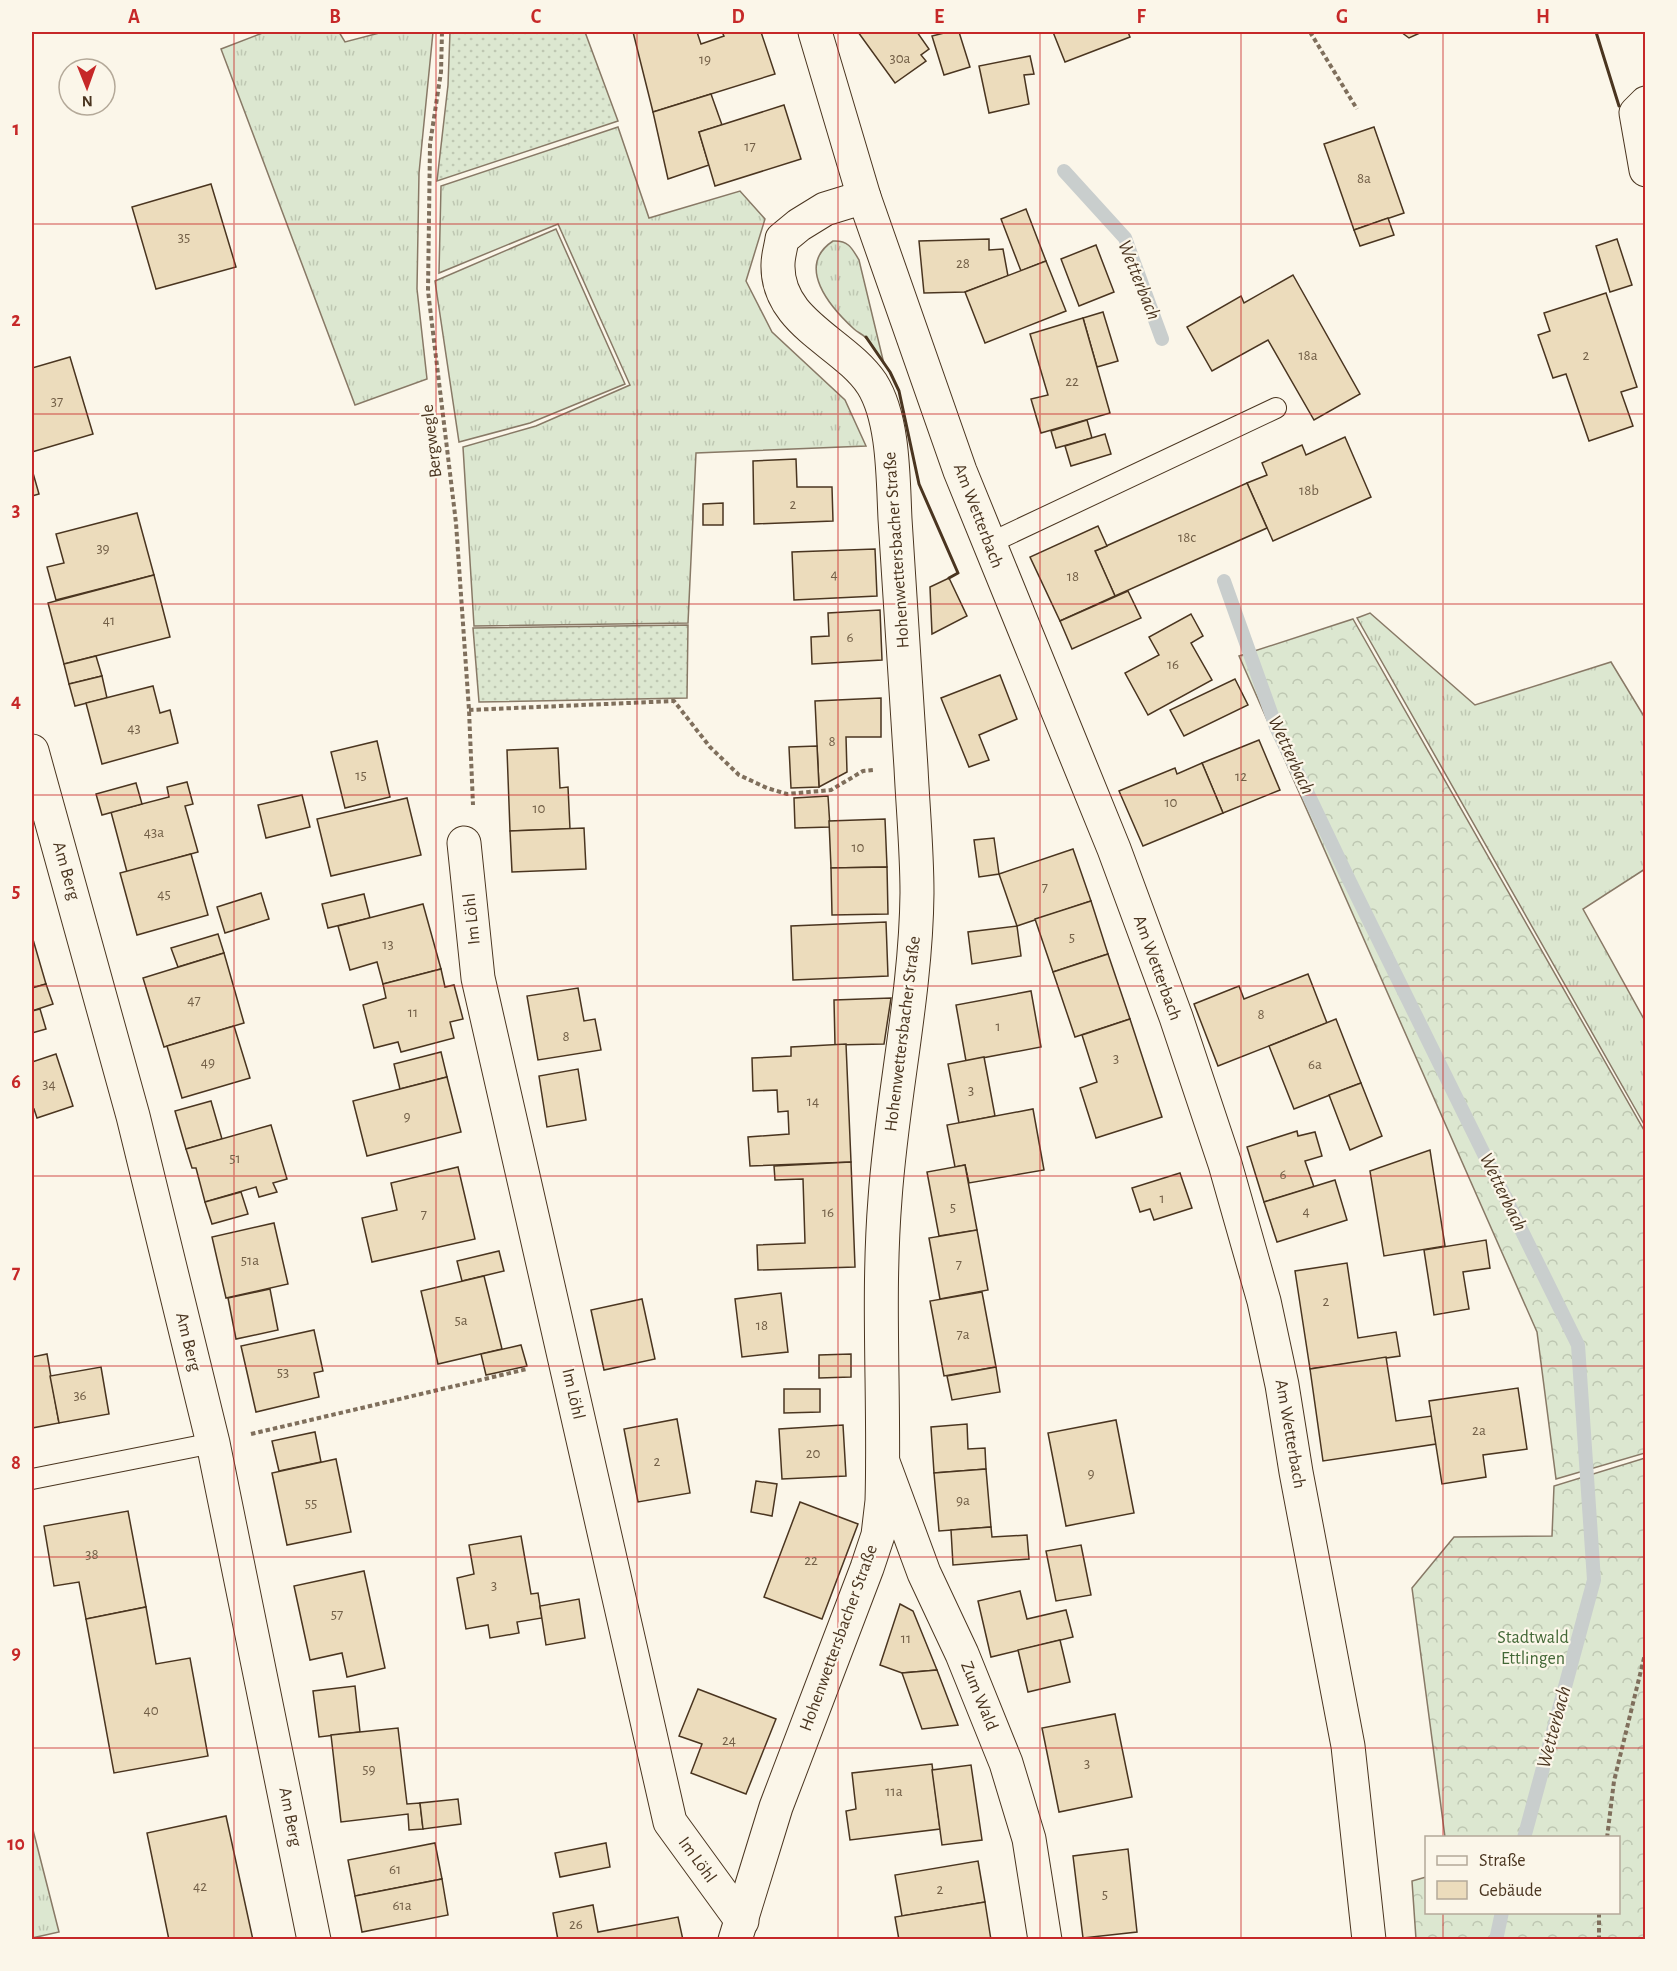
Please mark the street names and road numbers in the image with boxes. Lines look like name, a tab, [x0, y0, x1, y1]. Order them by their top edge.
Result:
street label: Bergwegle	[419, 403, 445, 479]
street label: Hohenwettersbacher Straße	[881, 451, 913, 649]
street label: Am Wetterbach	[950, 461, 1006, 571]
street label: Am Berg	[49, 840, 83, 903]
street label: Im Löhl	[460, 892, 484, 946]
street label: Am Wetterbach	[1130, 913, 1184, 1023]
street label: Hohenwettersbacher Straße	[882, 935, 924, 1133]
street label: Am Berg	[172, 1311, 204, 1373]
street label: Im Löhl	[558, 1367, 588, 1421]
street label: Am Wetterbach	[1272, 1378, 1308, 1490]
street label: Hohenwettersbacher Straße	[797, 1542, 881, 1734]
street label: Zum Wald	[957, 1659, 1001, 1733]
street label: Am Berg	[275, 1786, 305, 1848]
street label: Im Löhl	[674, 1834, 720, 1886]

